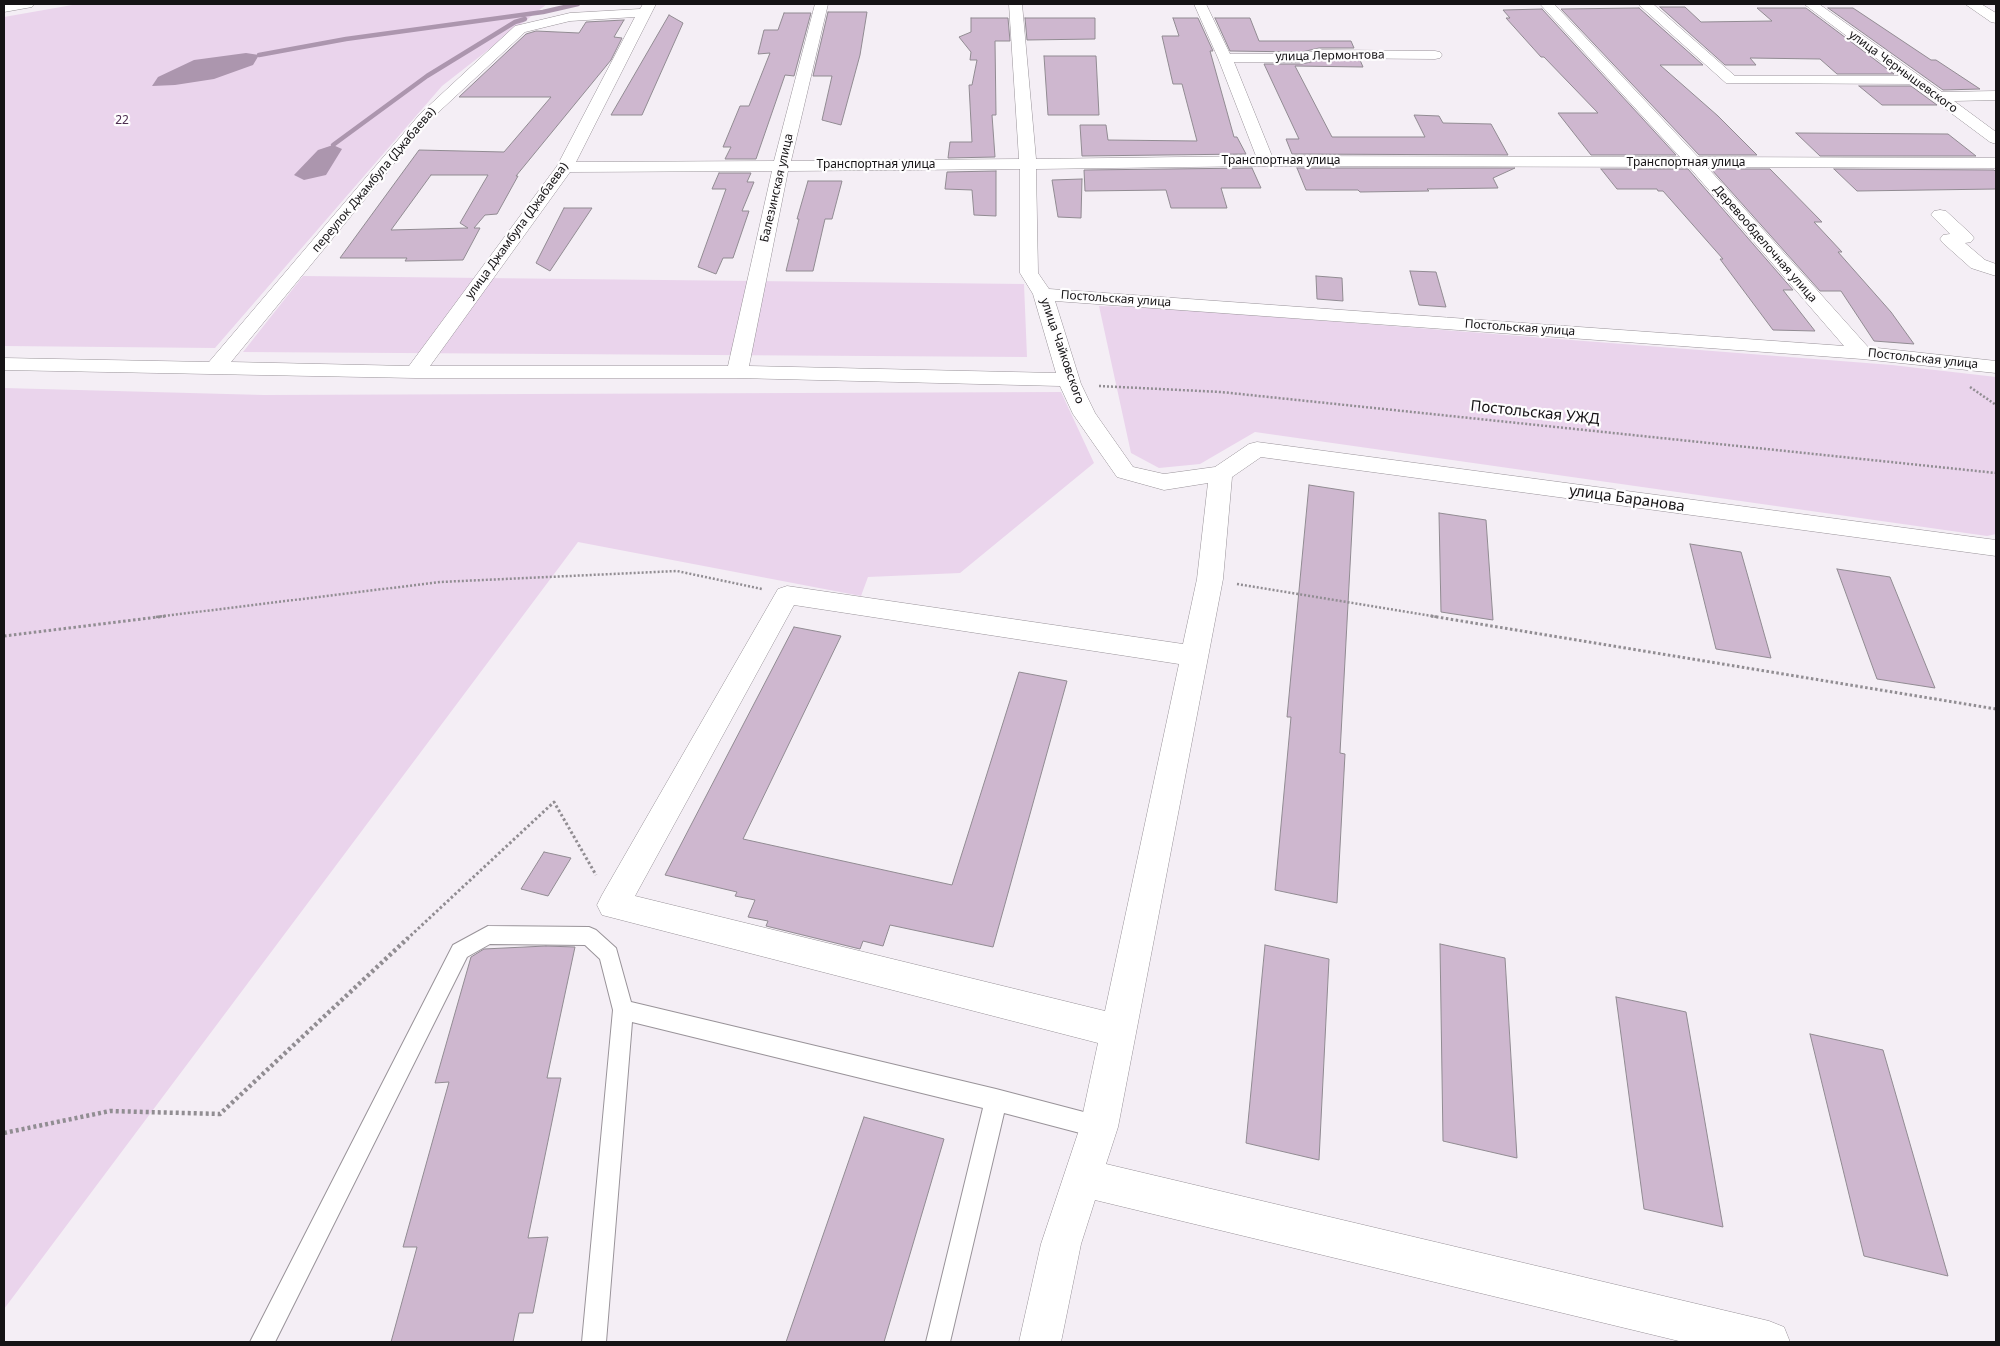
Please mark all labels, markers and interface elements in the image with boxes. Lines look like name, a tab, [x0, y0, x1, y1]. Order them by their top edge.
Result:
street label: улица Чернышевского	[1846, 28, 1960, 116]
street label: улица Лермонтова	[1275, 48, 1385, 64]
street label: переулок Джамбула (Джабаева)	[309, 105, 439, 255]
park label: 22	[115, 114, 129, 128]
street label: Балезинская улица	[757, 132, 797, 244]
street label: Транспортная улица	[1222, 154, 1340, 168]
street label: Транспортная улица	[1627, 156, 1745, 170]
street label: Транспортная улица	[817, 158, 935, 172]
street label: улица Джамбула (Джабаева)	[463, 160, 571, 302]
street label: Деревообделочная улица	[1710, 183, 1820, 305]
street label: Постольская улица	[1060, 288, 1172, 310]
street label: улица Чайковского	[1037, 296, 1087, 406]
street label: Постольская улица	[1464, 317, 1576, 339]
street label: Постольская улица	[1867, 346, 1979, 372]
street label: Постольская УЖД	[1470, 397, 1600, 429]
street label: улица Баранова	[1568, 482, 1686, 516]

